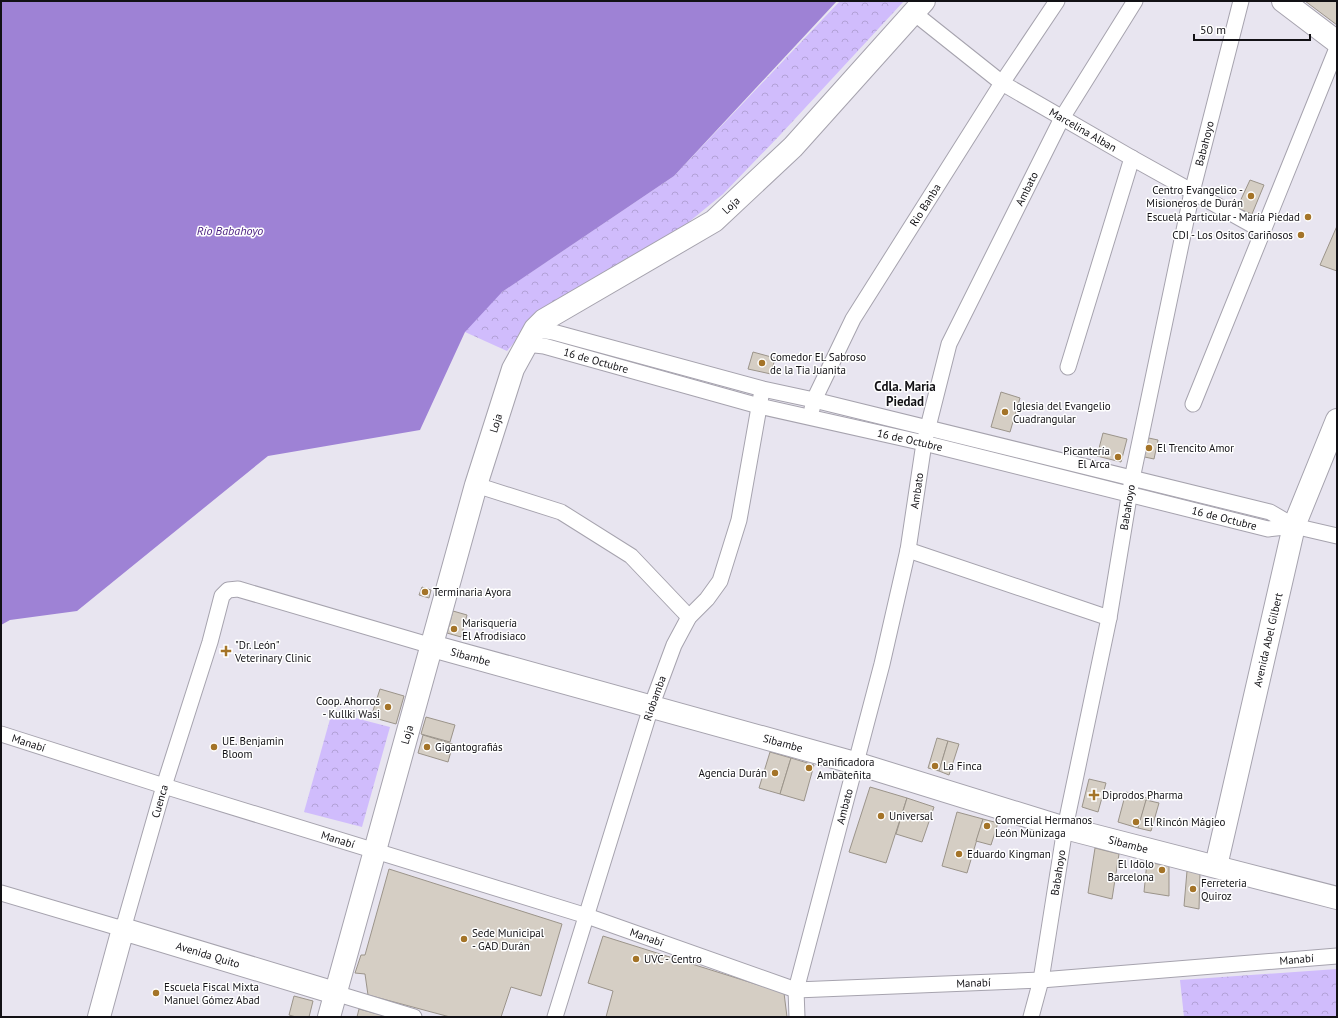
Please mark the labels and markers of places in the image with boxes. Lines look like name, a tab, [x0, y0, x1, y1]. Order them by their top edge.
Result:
place label: Centro Evangelico - Misioneros de Durán	[1146, 183, 1243, 210]
marker: Centro Evangelico - Misioneros de Durán	[1246, 191, 1256, 201]
place label: Escuela Particular - María Piedad	[1147, 210, 1300, 224]
marker: Escuela Particular - María Piedad	[1303, 212, 1313, 222]
place label: CDI - Los Ositos Cariñosos	[1172, 228, 1293, 242]
marker: CDI - Los Ositos Cariñosos	[1296, 230, 1306, 240]
place label: Comedor EL Sabroso de la Tia Juanita	[770, 350, 866, 377]
marker: Comedor EL Sabroso de la Tia Juanita	[757, 358, 767, 368]
place label: Iglesia del Evangelio Cuadrangular	[1013, 399, 1111, 426]
marker: Iglesia del Evangelio Cuadrangular	[1000, 407, 1010, 417]
place label: El Trencito Amor	[1157, 441, 1234, 455]
marker: El Trencito Amor	[1144, 443, 1154, 453]
place label: Picantería El Arca	[1063, 444, 1110, 471]
marker: Picantería El Arca	[1113, 452, 1123, 462]
place label: Terminaria Ayora	[433, 585, 511, 599]
marker: Terminaria Ayora	[420, 587, 430, 597]
place label: Marisquería El Afrodisiaco	[462, 616, 526, 643]
marker: Marisquería El Afrodisiaco	[449, 624, 459, 634]
place label: "Dr. León" Veterinary Clinic	[234, 638, 311, 665]
marker: "Dr. León" Veterinary Clinic	[220, 645, 232, 657]
place label: Coop. Ahorros - Kullki Wasi	[316, 694, 380, 721]
marker: Coop. Ahorros - Kullki Wasi	[383, 702, 393, 712]
place label: UE. Benjamin Bloom	[222, 734, 284, 761]
place label: Gigantografiás	[435, 740, 503, 754]
marker: UE. Benjamin Bloom	[209, 742, 219, 752]
marker: Gigantografiás	[422, 742, 432, 752]
place label: Panificadora Ambateñita	[817, 755, 875, 782]
place label: La Finca	[943, 759, 982, 773]
marker: La Finca	[930, 761, 940, 771]
marker: Panificadora Ambateñita	[804, 763, 814, 773]
place label: Agencia Durán	[699, 766, 767, 780]
marker: Agencia Durán	[770, 768, 780, 778]
place label: Diprodos Pharma	[1102, 788, 1183, 802]
marker: Diprodos Pharma	[1089, 790, 1099, 800]
place label: Universal	[889, 809, 934, 823]
marker: Universal	[876, 811, 886, 821]
place label: Comercial Hermanos León Munizaga	[995, 813, 1093, 840]
place label: El Rincón Mágieo	[1144, 815, 1226, 829]
marker: El Rincón Mágieo	[1131, 817, 1141, 827]
marker: Comercial Hermanos León Munizaga	[982, 821, 992, 831]
place label: Eduardo Kingman	[967, 847, 1051, 861]
marker: Eduardo Kingman	[954, 849, 964, 859]
place label: El Idolo Barcelona	[1108, 857, 1154, 884]
marker: El Idolo Barcelona	[1157, 865, 1167, 875]
place label: Ferreteria Quiroz	[1201, 876, 1247, 903]
marker: Ferreteria Quiroz	[1188, 884, 1198, 894]
place label: Sede Municipal - GAD Durán	[472, 926, 545, 953]
marker: Sede Municipal - GAD Durán	[459, 934, 469, 944]
place label: UVC - Centro	[644, 952, 702, 966]
marker: UVC - Centro	[631, 954, 641, 964]
place label: Escuela Fiscal Mixta Manuel Gómez Abad	[164, 980, 260, 1007]
marker: Escuela Fiscal Mixta Manuel Gómez Abad	[151, 988, 161, 998]

